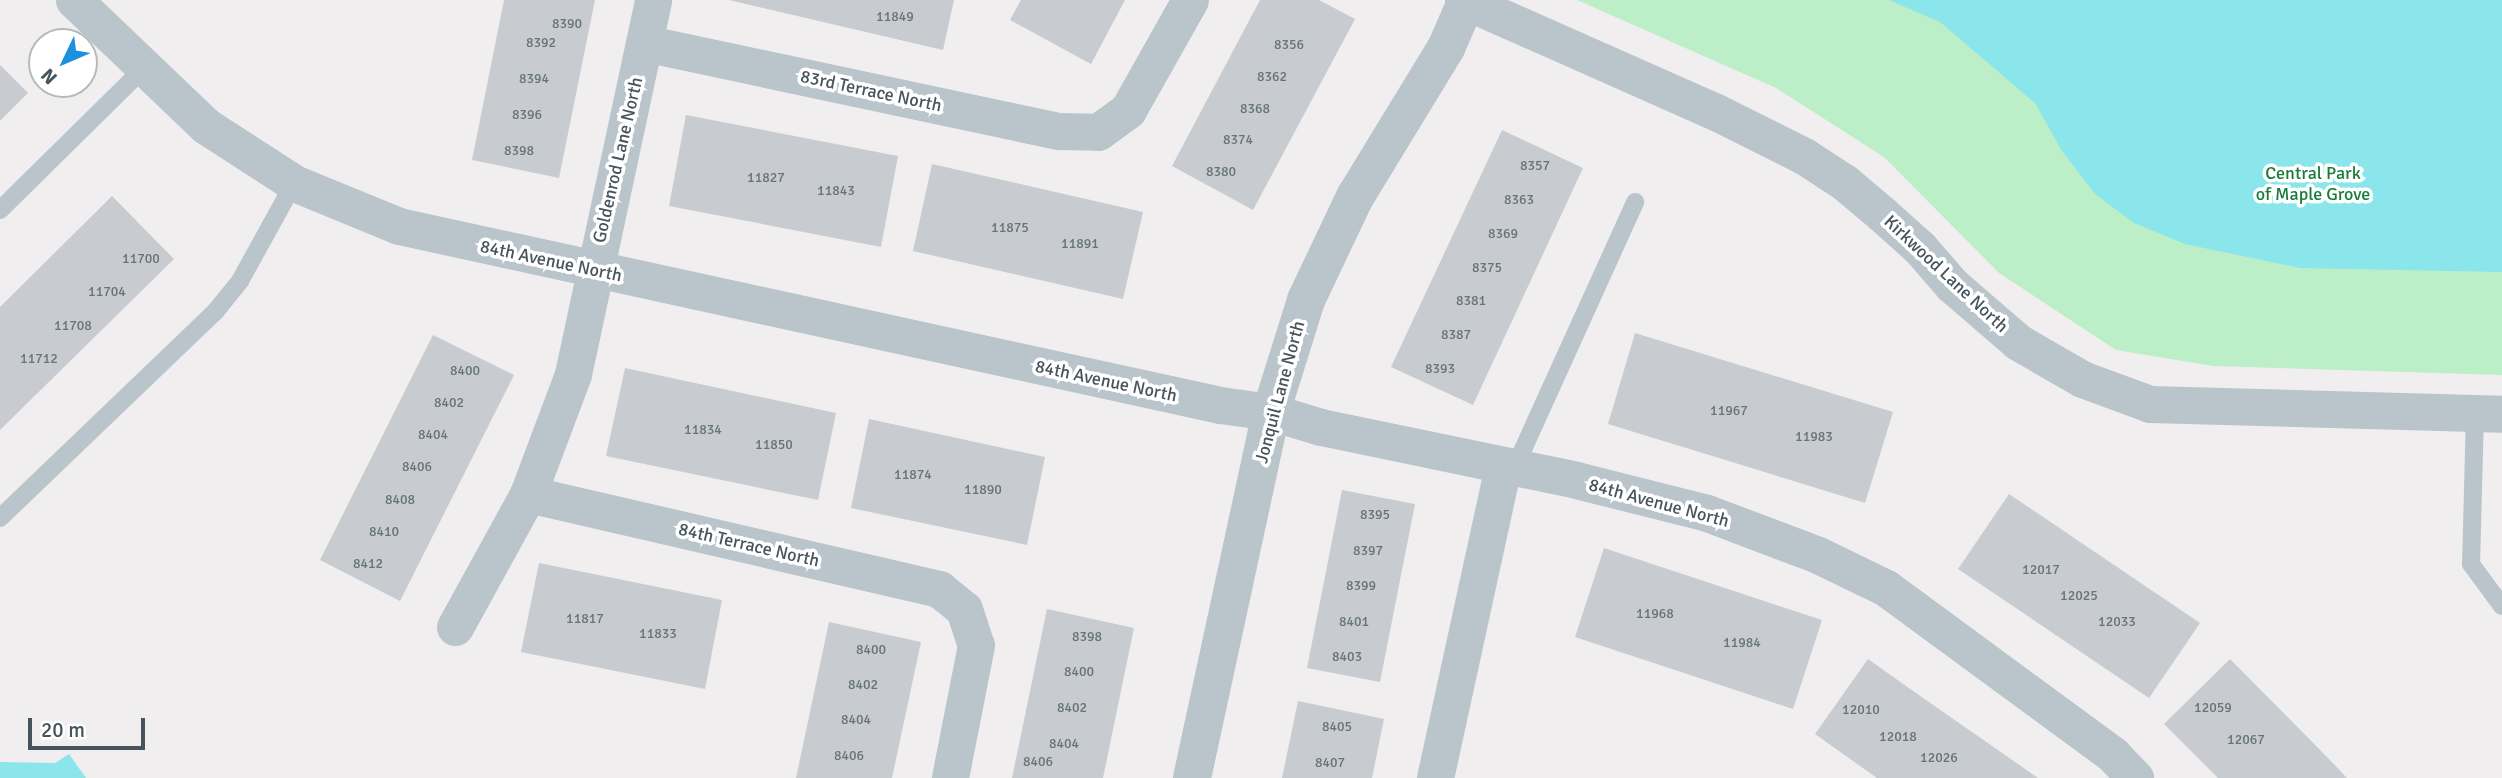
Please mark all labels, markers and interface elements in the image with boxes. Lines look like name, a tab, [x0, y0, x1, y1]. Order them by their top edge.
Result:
house number: 11849	[876, 9, 914, 25]
house number: 8390	[552, 16, 582, 32]
north arrow	[28, 28, 98, 98]
house number: 8392	[526, 35, 556, 51]
house number: 8356	[1274, 37, 1304, 53]
text: N	[36, 63, 63, 89]
street label: 83rd Terrace North	[798, 65, 944, 117]
house number: 8362	[1257, 69, 1287, 85]
house number: 8394	[519, 71, 549, 87]
street label: Goldenrod Lane North	[588, 75, 648, 245]
house number: 8368	[1240, 101, 1270, 117]
house number: 8396	[512, 107, 542, 123]
house number: 8374	[1223, 132, 1253, 148]
house number: 8398	[504, 143, 534, 159]
house number: 8357	[1520, 158, 1550, 174]
park label: Central Park of Maple Grove	[2256, 163, 2370, 206]
house number: 8380	[1206, 164, 1236, 180]
house number: 11827	[747, 170, 785, 186]
house number: 11843	[817, 183, 855, 199]
house number: 8363	[1504, 192, 1534, 208]
street label: Kirkwood Lane North	[1879, 211, 2013, 337]
house number: 11875	[991, 220, 1029, 236]
house number: 8369	[1488, 226, 1518, 242]
street label: 84th Avenue North	[478, 235, 624, 287]
house number: 11891	[1061, 236, 1099, 252]
house number: 11700	[122, 251, 160, 267]
house number: 8375	[1472, 260, 1502, 276]
house number: 11704	[88, 284, 126, 300]
house number: 8381	[1456, 293, 1486, 309]
house number: 11708	[54, 318, 92, 334]
street label: Jonquil Lane North	[1251, 318, 1309, 466]
house number: 8387	[1441, 327, 1471, 343]
house number: 11712	[20, 351, 58, 367]
street label: 84th Avenue North	[1033, 355, 1179, 407]
house number: 8393	[1425, 361, 1455, 377]
house number: 8400	[450, 363, 480, 379]
house number: 8402	[434, 395, 464, 411]
house number: 11967	[1710, 403, 1748, 419]
house number: 11834	[684, 422, 722, 438]
house number: 8404	[418, 427, 448, 443]
house number: 11983	[1795, 429, 1833, 445]
house number: 11850	[755, 437, 793, 453]
house number: 8406	[402, 459, 432, 475]
house number: 11874	[894, 467, 932, 483]
street label: 84th Avenue North	[1586, 474, 1732, 532]
house number: 11890	[964, 482, 1002, 498]
house number: 8408	[385, 492, 415, 508]
house number: 8395	[1360, 507, 1390, 523]
street label: 84th Terrace North	[676, 518, 822, 572]
house number: 8410	[369, 524, 399, 540]
house number: 8397	[1353, 543, 1383, 559]
house number: 8412	[353, 556, 383, 572]
house number: 12017	[2022, 562, 2060, 578]
house number: 8399	[1346, 578, 1376, 594]
house number: 12025	[2060, 588, 2098, 604]
house number: 11968	[1636, 606, 1674, 622]
house number: 11817	[566, 611, 604, 627]
house number: 8401	[1339, 614, 1369, 630]
house number: 12033	[2098, 614, 2136, 630]
house number: 11833	[639, 626, 677, 642]
house number: 8398	[1072, 629, 1102, 645]
house number: 11984	[1723, 635, 1761, 651]
house number: 8400	[856, 642, 886, 658]
house number: 8403	[1332, 649, 1362, 665]
house number: 8400	[1064, 664, 1094, 680]
house number: 8402	[848, 677, 878, 693]
house number: 8402	[1057, 700, 1087, 716]
house number: 12059	[2194, 700, 2232, 716]
house number: 12010	[1842, 702, 1880, 718]
scale bar	[32, 704, 149, 748]
house number: 8404	[841, 712, 871, 728]
text: 20 m	[41, 717, 85, 743]
house number: 8405	[1322, 719, 1352, 735]
house number: 12018	[1879, 729, 1917, 745]
house number: 12067	[2227, 732, 2265, 748]
house number: 8404	[1049, 736, 1079, 752]
house number: 8406	[834, 748, 864, 764]
house number: 12026	[1920, 750, 1958, 766]
house number: 8406	[1023, 754, 1053, 770]
house number: 8407	[1315, 755, 1345, 771]

